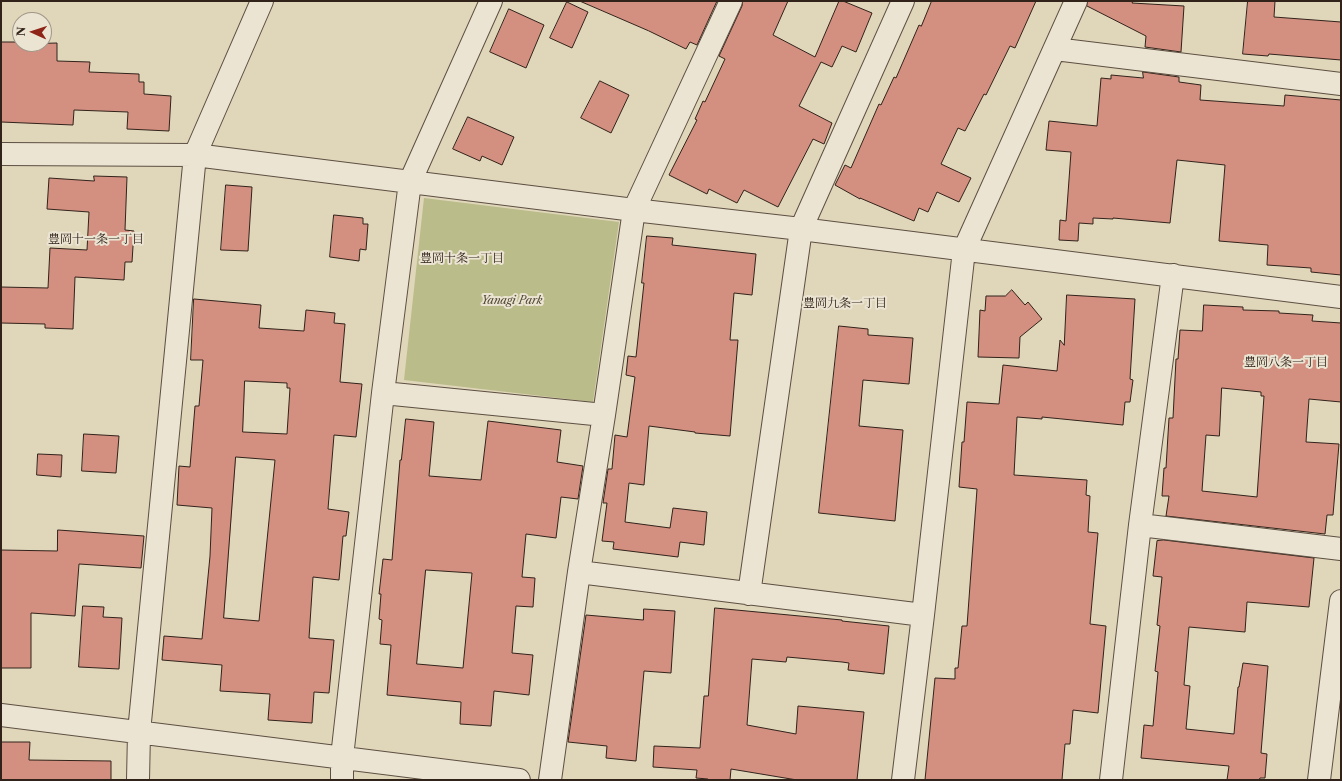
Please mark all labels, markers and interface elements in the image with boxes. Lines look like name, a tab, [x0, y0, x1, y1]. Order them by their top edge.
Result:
north arrow	[12, 12, 52, 52]
text: N	[14, 26, 28, 37]
district label: 豊岡十一条一丁目	[48, 233, 144, 247]
district label: 豊岡十条一丁目	[420, 252, 504, 266]
park label: Yanagi Park	[482, 294, 542, 308]
district label: 豊岡九条一丁目	[803, 297, 887, 311]
district label: 豊岡八条一丁目	[1244, 356, 1328, 370]

